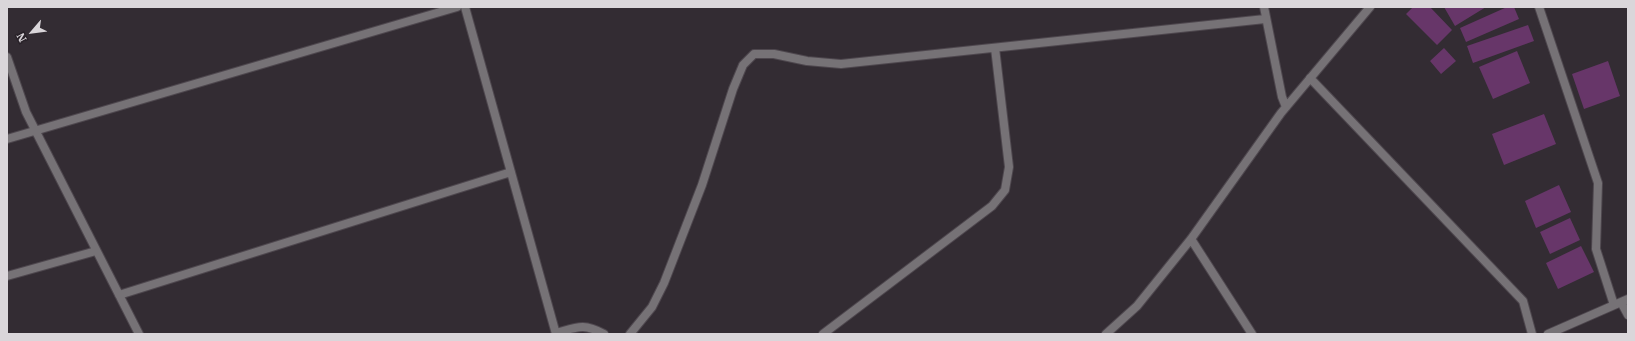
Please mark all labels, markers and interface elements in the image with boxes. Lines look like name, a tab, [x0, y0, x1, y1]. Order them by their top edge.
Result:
north arrow	[12, 12, 52, 52]
text: N	[13, 31, 30, 45]

